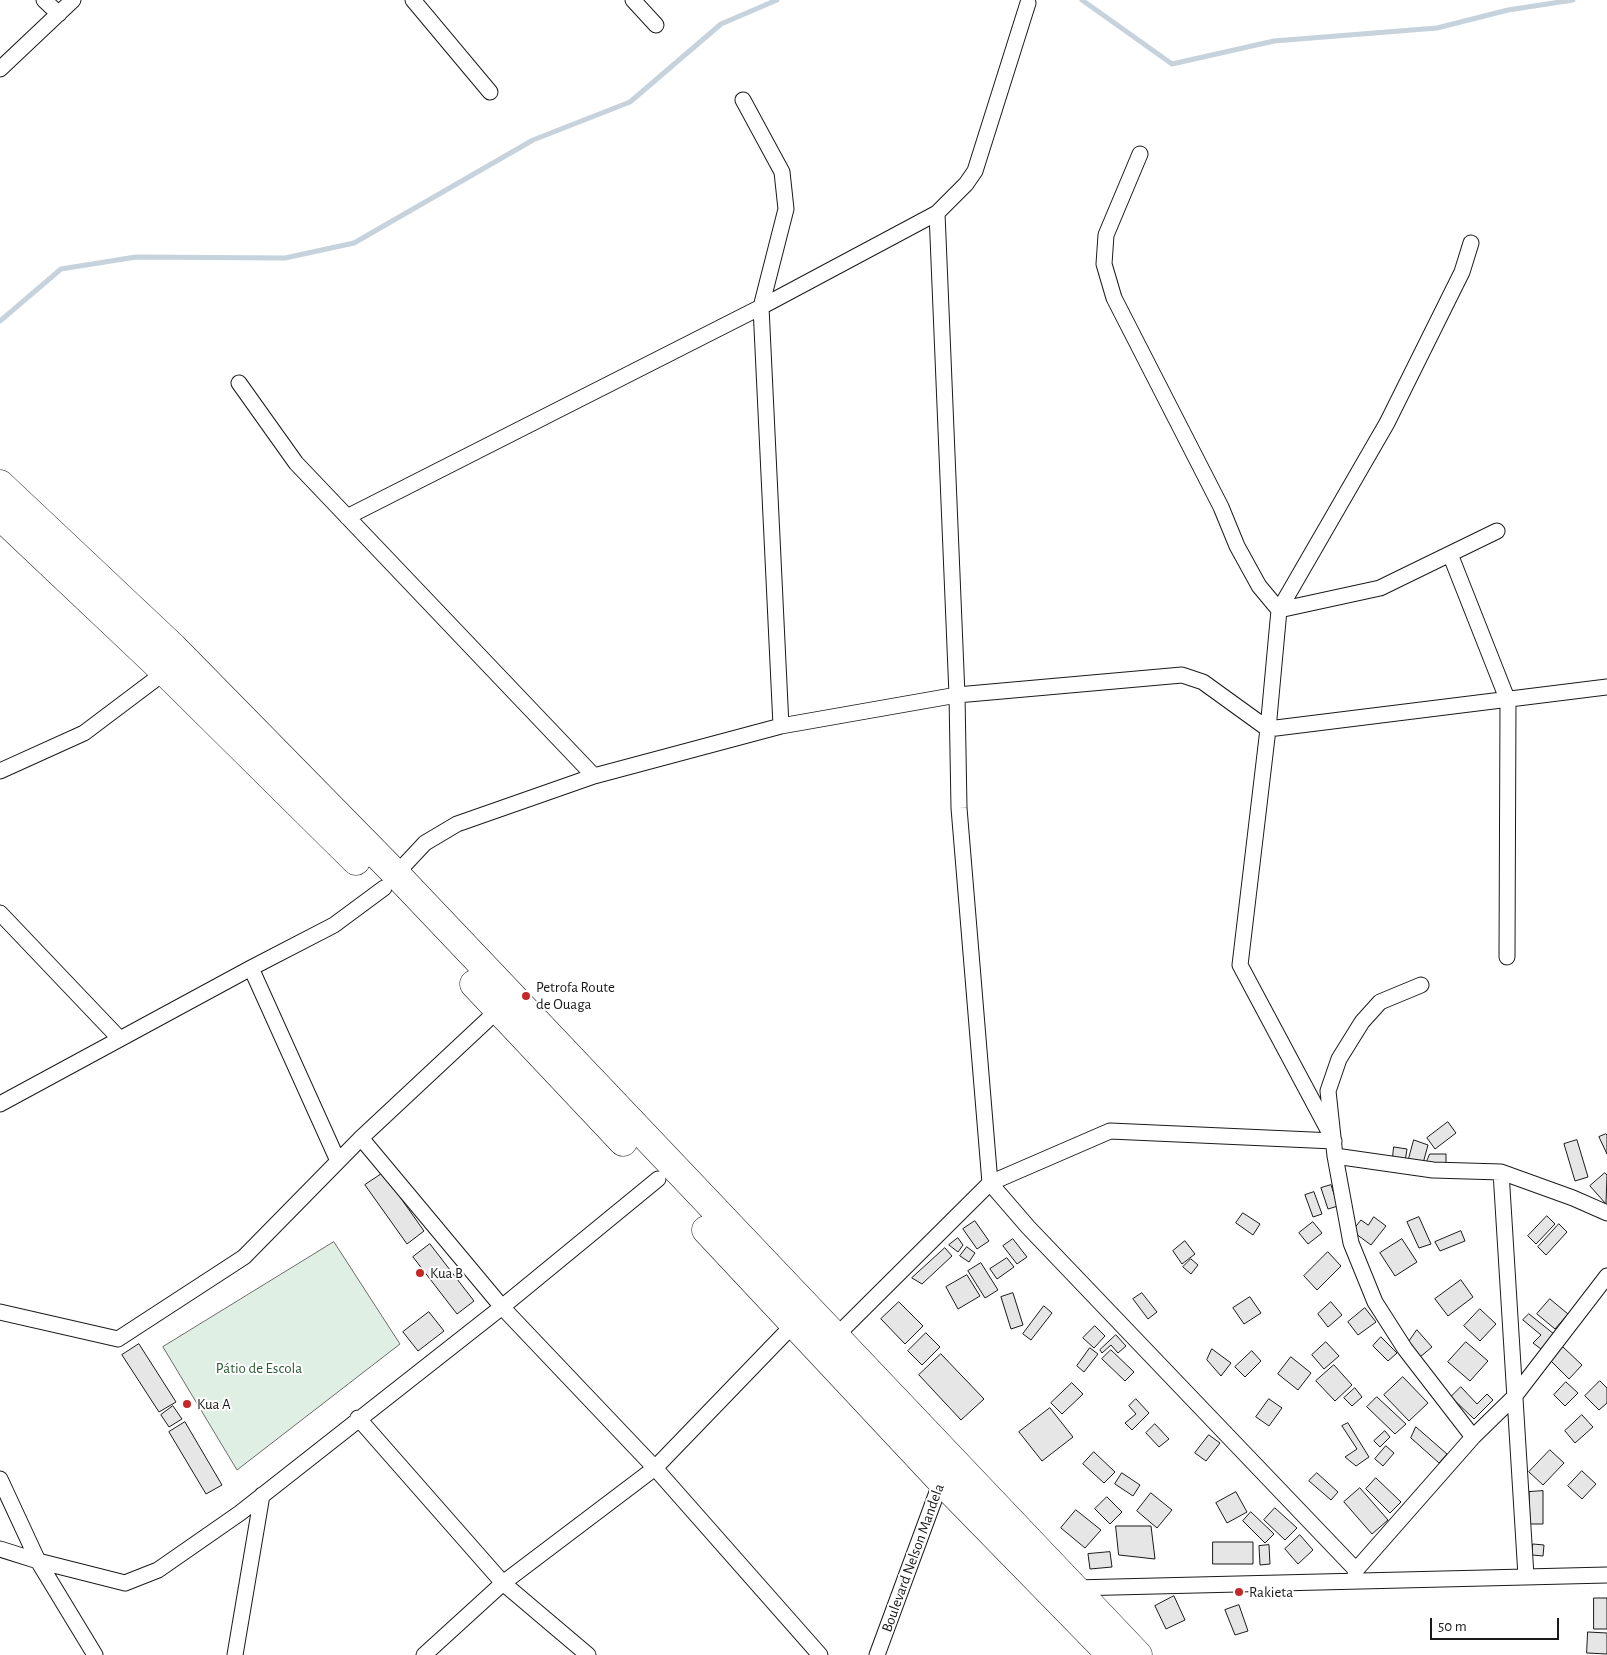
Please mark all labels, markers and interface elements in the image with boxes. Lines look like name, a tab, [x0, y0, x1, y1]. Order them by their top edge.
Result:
place label: Petrofa Route de Ouaga	[536, 978, 615, 1013]
marker: Petrofa Route de Ouaga	[520, 990, 532, 1002]
place label: Kua B	[430, 1264, 463, 1282]
marker: Kua B	[414, 1267, 426, 1279]
park label: Pátio de Escola	[216, 1359, 302, 1377]
place label: Kua A	[197, 1395, 231, 1413]
marker: Kua A	[181, 1398, 193, 1410]
street label: Boulevard Nelson Mandela	[878, 1481, 948, 1635]
place label: Rakieta	[1249, 1583, 1293, 1601]
marker: Rakieta	[1233, 1586, 1245, 1598]
scale bar	[1432, 1608, 1561, 1640]
text: 50 m	[1438, 1619, 1467, 1634]

